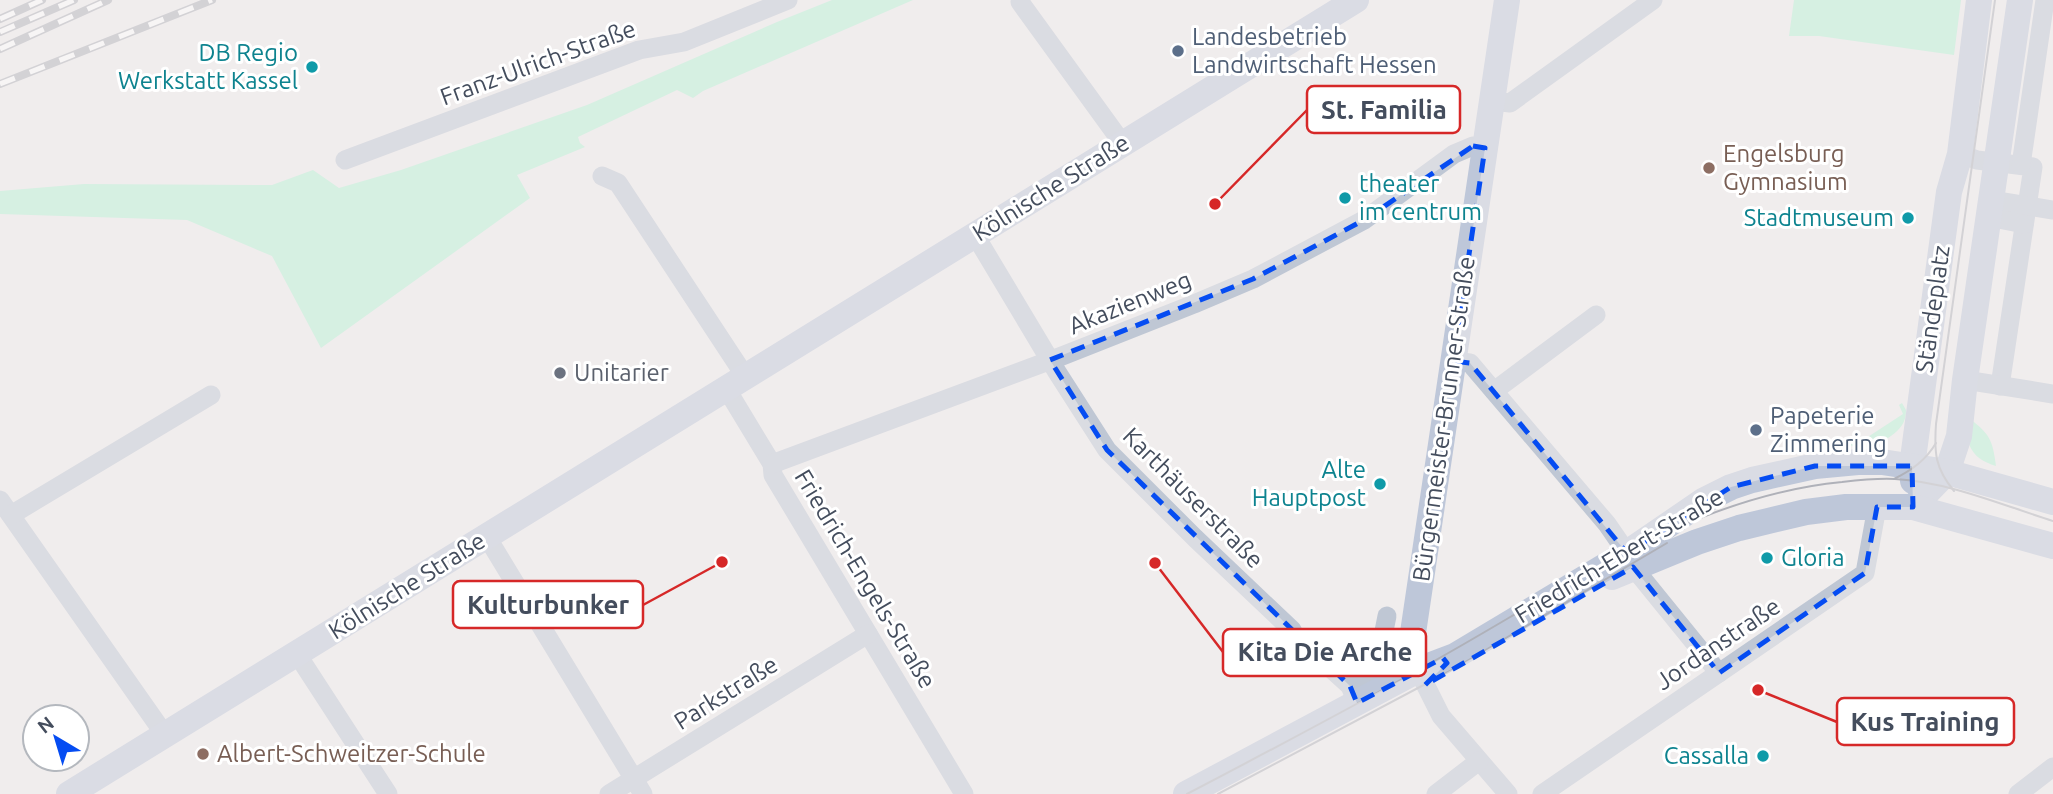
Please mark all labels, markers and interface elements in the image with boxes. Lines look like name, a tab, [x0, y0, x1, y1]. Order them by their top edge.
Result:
street label: Franz-Ulrich-Straße	[436, 15, 639, 110]
place label: Landesbetrieb Landwirtschaft Hessen	[1192, 23, 1437, 78]
place label: DB Regio Werkstatt Kassel	[118, 39, 298, 94]
marker: Landesbetrieb Landwirtschaft Hessen	[1170, 43, 1186, 59]
marker: DB Regio Werkstatt Kassel	[304, 59, 320, 75]
callout: St. Familia	[1307, 86, 1460, 133]
text: St. Familia	[1321, 95, 1447, 124]
street label: Kölnische Straße	[968, 129, 1134, 247]
place label: Engelsburg Gymnasium	[1723, 140, 1848, 195]
marker: Engelsburg Gymnasium	[1701, 160, 1717, 176]
place label: theater im centrum	[1359, 170, 1482, 225]
marker: theater im centrum	[1337, 190, 1353, 206]
place label: Stadtmuseum	[1744, 204, 1894, 231]
marker: Stadtmuseum	[1900, 210, 1916, 226]
street label: Ständeplatz	[1910, 243, 1955, 374]
street label: Bürgermeister-Brunner-Straße	[1407, 255, 1480, 583]
street label: Akazienweg	[1065, 266, 1195, 339]
place label: Unitarier	[574, 359, 669, 386]
marker: Unitarier	[552, 365, 568, 381]
place label: Papeterie Zimmering	[1770, 402, 1887, 457]
street label: Karthäuserstraße	[1118, 422, 1269, 573]
marker: Papeterie Zimmering	[1748, 422, 1764, 438]
place label: Alte Hauptpost	[1252, 456, 1367, 511]
street label: Friedrich-Engels-Straße	[789, 465, 941, 693]
marker: Alte Hauptpost	[1372, 476, 1388, 492]
street label: Friedrich-Ebert-Straße	[1510, 483, 1728, 628]
street label: Kölnische Straße	[324, 527, 490, 645]
place label: Gloria	[1781, 544, 1845, 571]
marker: Gloria	[1759, 550, 1775, 566]
callout: Kulturbunker	[453, 581, 643, 628]
text: Kulturbunker	[467, 590, 629, 619]
street label: Jordanstraße	[1650, 592, 1785, 695]
callout: Kita Die Arche	[1223, 629, 1426, 676]
text: Kita Die Arche	[1238, 637, 1412, 666]
street label: Parkstraße	[669, 650, 782, 735]
callout: Kus Training	[1837, 698, 2014, 745]
north arrow	[21, 703, 91, 773]
text: Kus Training	[1850, 707, 2000, 736]
text: N	[33, 712, 58, 738]
place label: Albert-Schweitzer-Schule	[217, 740, 486, 767]
place label: Cassalla	[1664, 742, 1749, 769]
marker: Albert-Schweitzer-Schule	[195, 746, 211, 762]
marker: Cassalla	[1755, 748, 1771, 764]

